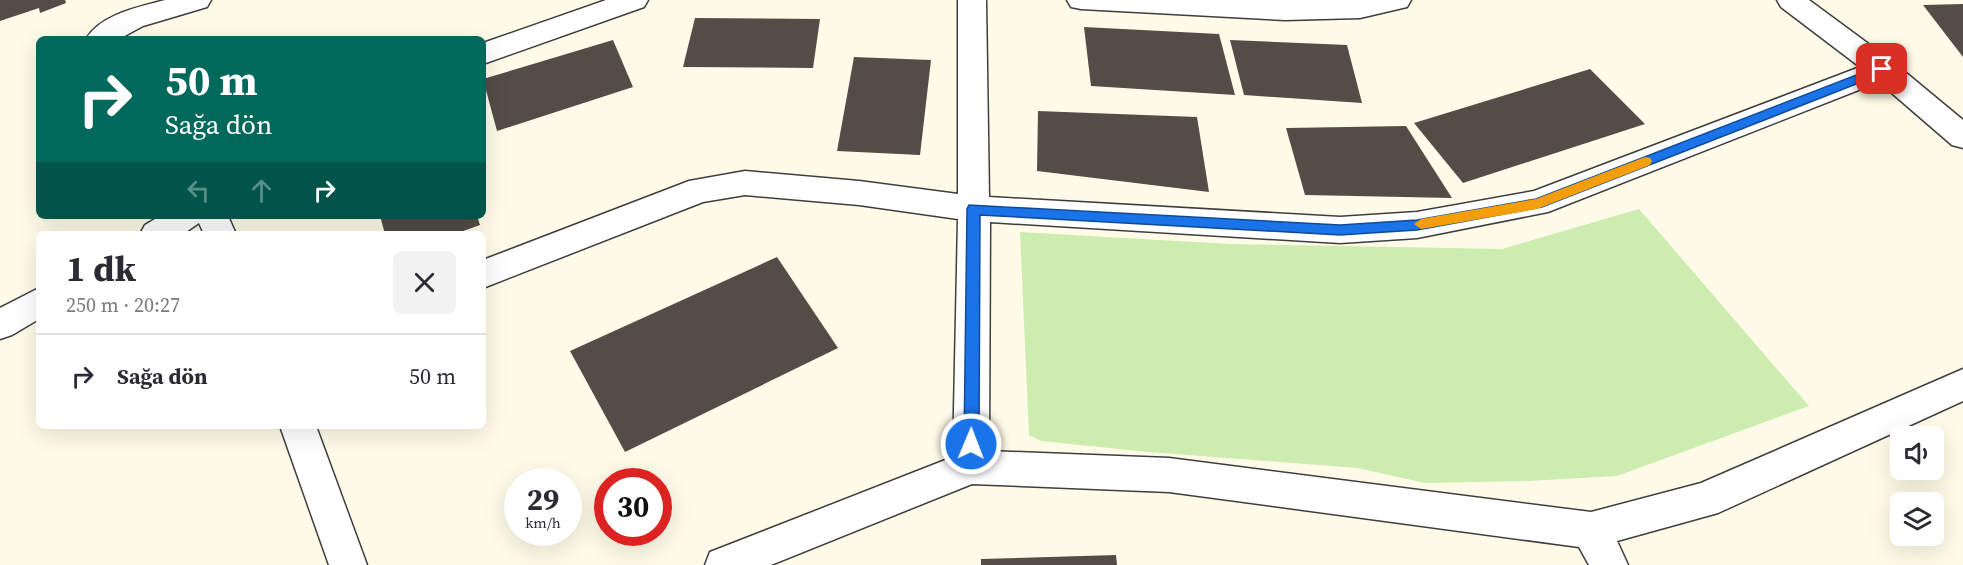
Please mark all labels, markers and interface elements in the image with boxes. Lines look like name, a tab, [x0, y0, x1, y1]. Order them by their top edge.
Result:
pin	[1856, 43, 1907, 94]
text: 50 m	[165, 51, 258, 109]
icon: arrive	[1865, 52, 1898, 85]
icon: right	[66, 60, 144, 138]
text: Sağa dön	[165, 106, 272, 143]
icon: left	[182, 174, 215, 207]
icon: ahead	[245, 174, 278, 207]
icon: right	[308, 174, 341, 207]
text: 1 dk	[66, 244, 136, 293]
button: close	[393, 251, 456, 314]
text: 250 m · 20:27	[66, 291, 180, 319]
icon: right	[66, 360, 99, 393]
text: Sağa dön	[117, 361, 207, 391]
text: 50 m	[409, 361, 456, 391]
position arrow	[939, 412, 1003, 476]
map controls	[1890, 426, 1944, 546]
button: sound	[1890, 426, 1944, 480]
speed limit sign: 30	[594, 468, 672, 546]
text: 29	[527, 479, 559, 520]
button: layers	[1890, 492, 1944, 546]
text: km/h	[525, 512, 561, 533]

